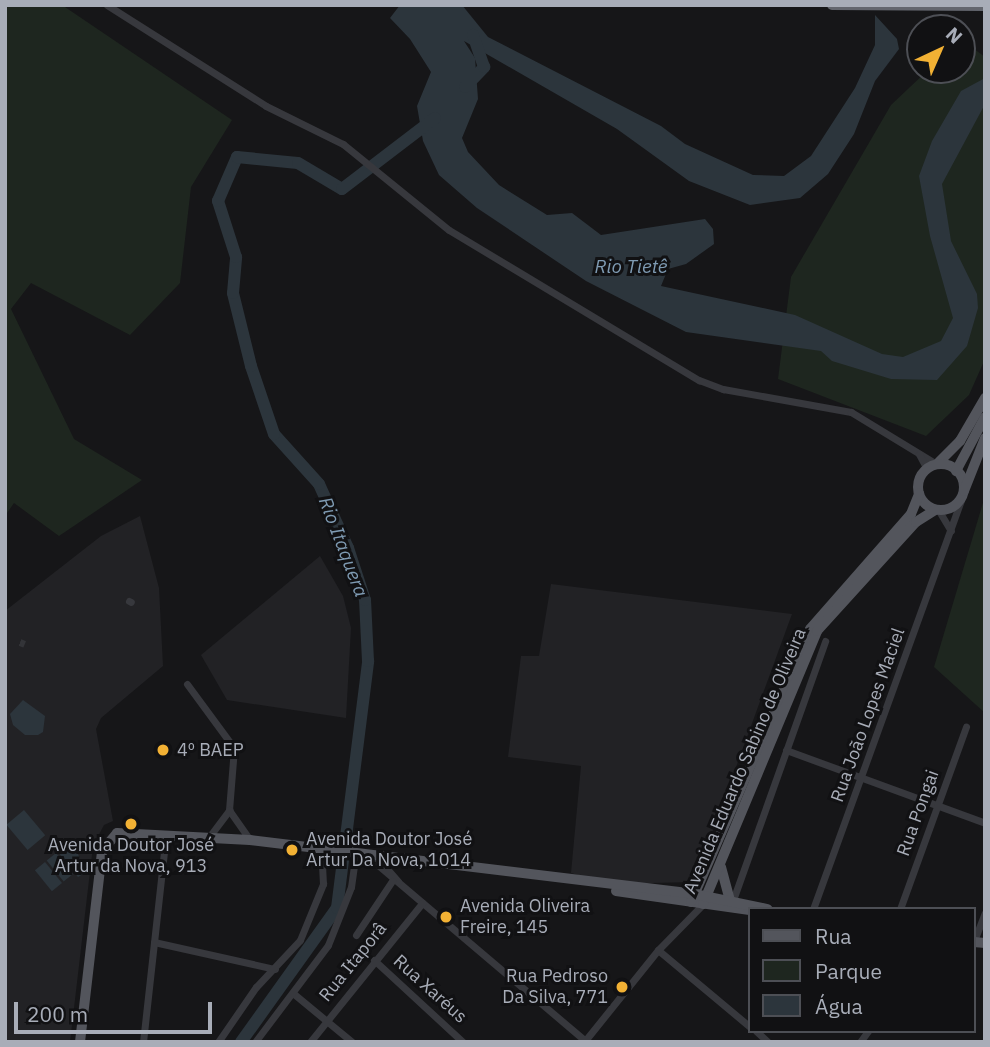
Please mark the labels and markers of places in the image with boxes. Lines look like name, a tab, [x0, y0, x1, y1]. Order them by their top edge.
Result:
place label: 4º BAEP	[177, 739, 244, 761]
marker: 4º BAEP	[155, 742, 171, 758]
marker: Avenida Doutor José Artur da Nova, 913	[123, 816, 139, 832]
place label: Avenida Doutor José Artur Da Nova, 1014	[306, 829, 472, 872]
place label: Avenida Doutor José Artur da Nova, 913	[48, 835, 214, 878]
marker: Avenida Doutor José Artur Da Nova, 1014	[284, 842, 300, 858]
place label: Avenida Oliveira Freire, 145	[460, 896, 590, 939]
marker: Avenida Oliveira Freire, 145	[438, 909, 454, 925]
place label: Rua Pedroso Da Silva, 771	[502, 966, 608, 1009]
marker: Rua Pedroso Da Silva, 771	[614, 979, 630, 995]

